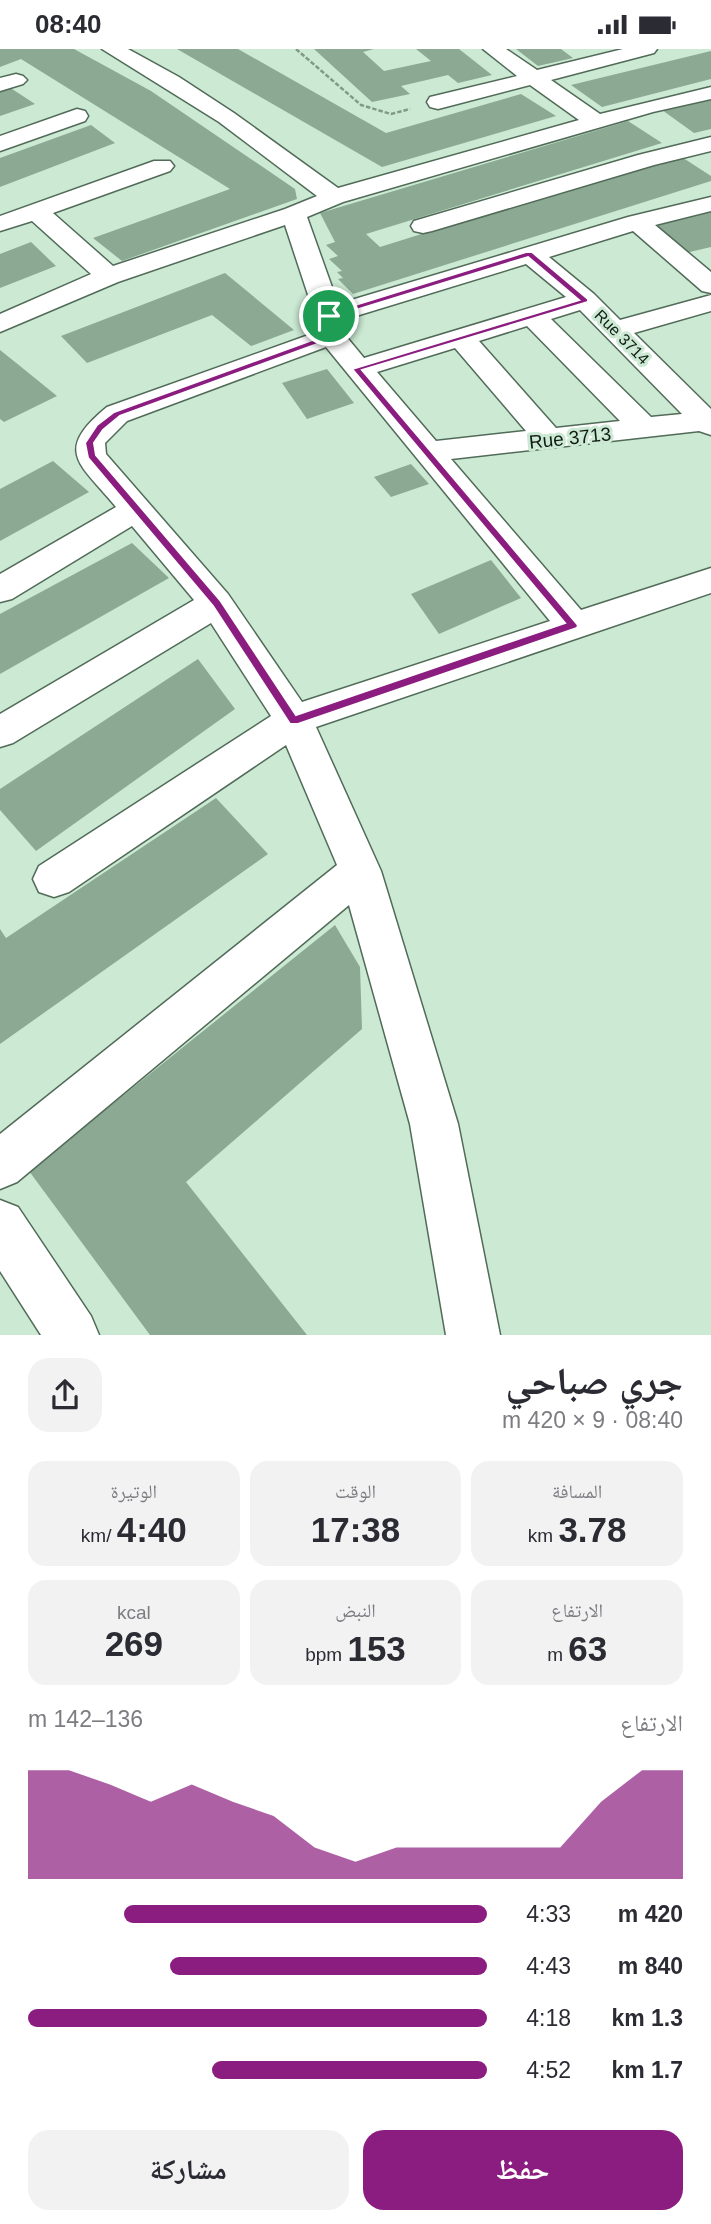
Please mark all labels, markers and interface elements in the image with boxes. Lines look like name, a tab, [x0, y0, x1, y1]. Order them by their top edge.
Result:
text: 08:40	[35, 9, 102, 39]
pin	[299, 286, 359, 346]
icon: arrive	[310, 297, 348, 335]
street label: Rue 3714	[591, 306, 653, 368]
street label: Rue 3713	[528, 423, 612, 453]
button: share	[28, 1358, 102, 1432]
text: جري صباحي	[505, 1360, 683, 1402]
text: 08:40 · 9 × 420 m	[502, 1407, 683, 1433]
text: الوتيرة	[111, 1481, 157, 1502]
text: الوقت	[335, 1481, 376, 1502]
text: المسافة	[552, 1481, 602, 1502]
text: 4:40	[117, 1510, 187, 1549]
text: 17:38	[311, 1510, 400, 1549]
text: 3.78	[558, 1510, 627, 1549]
text: /km	[81, 1525, 117, 1546]
text: km	[528, 1525, 558, 1546]
text: النبض	[335, 1600, 376, 1621]
text: الارتفاع	[551, 1600, 603, 1621]
text: kcal	[117, 1602, 151, 1623]
text: 269	[105, 1624, 163, 1663]
text: 153	[347, 1629, 406, 1668]
text: 63	[568, 1629, 607, 1668]
text: bpm	[305, 1644, 347, 1665]
text: m	[547, 1644, 568, 1665]
text: 136–142 m	[28, 1706, 143, 1732]
text: الارتفاع	[620, 1710, 683, 1736]
text: 4:33	[526, 1901, 571, 1927]
text: 420 m	[618, 1901, 683, 1927]
text: 4:43	[526, 1953, 571, 1979]
text: 840 m	[618, 1953, 683, 1979]
text: 4:18	[526, 2005, 571, 2031]
text: 1.3 km	[611, 2005, 683, 2031]
text: 4:52	[526, 2057, 571, 2083]
text: 1.7 km	[611, 2057, 683, 2083]
button: مشاركة	[28, 2130, 349, 2210]
button: حفظ	[363, 2130, 683, 2210]

